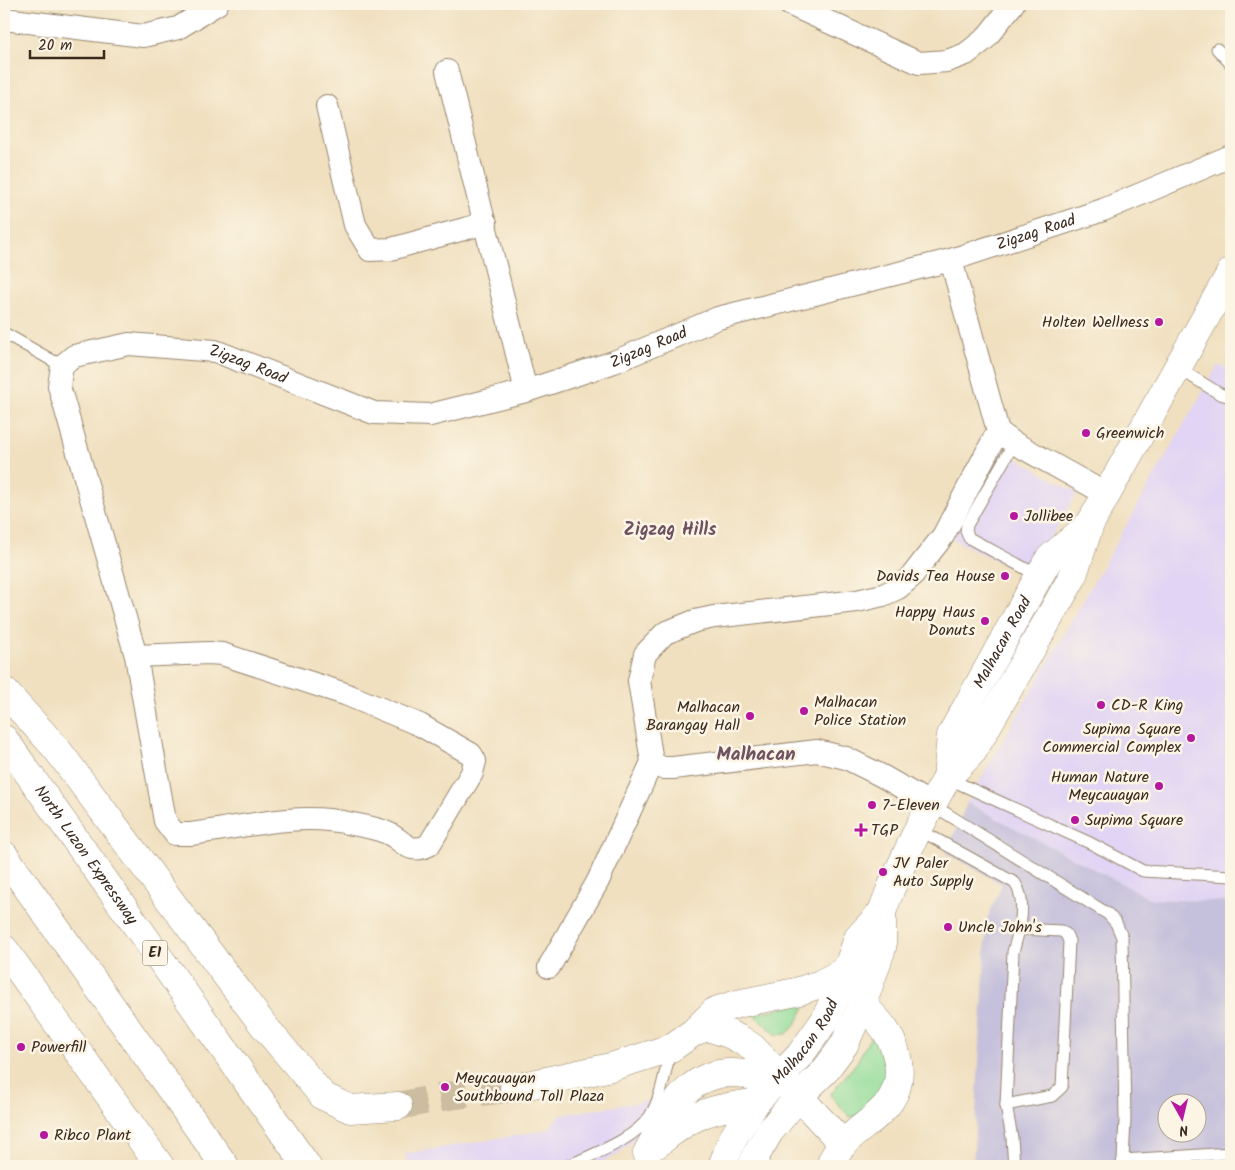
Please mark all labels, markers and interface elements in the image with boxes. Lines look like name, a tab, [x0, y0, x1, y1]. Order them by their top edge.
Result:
scale bar	[30, 28, 104, 60]
text: 20 m	[38, 34, 72, 58]
street label: Zigzag Road	[993, 207, 1080, 257]
place label: Holten Wellness	[1042, 310, 1149, 335]
marker: Holten Wellness	[1153, 316, 1165, 328]
street label: Zigzag Road	[606, 320, 692, 375]
street label: Zigzag Road	[209, 338, 292, 391]
place label: Greenwich	[1096, 421, 1164, 446]
marker: Greenwich	[1080, 427, 1092, 439]
place label: Jollibee	[1024, 504, 1073, 529]
marker: Jollibee	[1008, 510, 1020, 522]
district label: Zigzag Hills	[624, 516, 717, 545]
place label: Davids Tea House	[876, 564, 995, 589]
marker: Davids Tea House	[999, 570, 1011, 582]
street label: Malhacan Road	[967, 591, 1038, 693]
place label: Happy Haus Donuts	[895, 600, 975, 643]
marker: Happy Haus Donuts	[979, 615, 991, 627]
place label: Malhacan Police Station	[814, 690, 906, 733]
place label: CD-R King	[1111, 693, 1183, 718]
place label: Malhacan Barangay Hall	[646, 695, 740, 738]
marker: CD-R King	[1095, 699, 1107, 711]
marker: Malhacan Police Station	[798, 705, 810, 717]
marker: Malhacan Barangay Hall	[744, 710, 756, 722]
place label: Supima Square Commercial Complex	[1042, 717, 1182, 760]
marker: Supima Square Commercial Complex	[1185, 732, 1197, 744]
district label: Malhacan	[716, 740, 796, 770]
place label: Human Nature Meycauayan	[1051, 765, 1149, 808]
street label: North Luzon Expressway	[28, 780, 145, 930]
marker: Human Nature Meycauayan	[1153, 780, 1165, 792]
place label: 7-Eleven	[882, 793, 940, 818]
marker: 7-Eleven	[866, 799, 878, 811]
place label: Supima Square	[1085, 808, 1183, 833]
marker: Supima Square	[1069, 814, 1081, 826]
place label: TGP	[871, 818, 898, 843]
marker: TGP	[855, 824, 867, 836]
place label: JV Paler Auto Supply	[893, 851, 974, 894]
marker: JV Paler Auto Supply	[877, 866, 889, 878]
place label: Uncle John's	[958, 915, 1042, 940]
marker: Uncle John's	[942, 921, 954, 933]
road number: E1	[142, 940, 168, 966]
street label: Malhacan Road	[765, 994, 846, 1091]
place label: Powerfill	[31, 1035, 87, 1060]
marker: Powerfill	[15, 1041, 27, 1053]
place label: Meycauayan Southbound Toll Plaza	[455, 1066, 604, 1109]
marker: Meycauayan Southbound Toll Plaza	[439, 1081, 451, 1093]
north arrow	[1158, 1092, 1208, 1142]
text: N	[1178, 1118, 1190, 1141]
place label: Ribco Plant	[54, 1123, 132, 1148]
marker: Ribco Plant	[38, 1129, 50, 1141]

